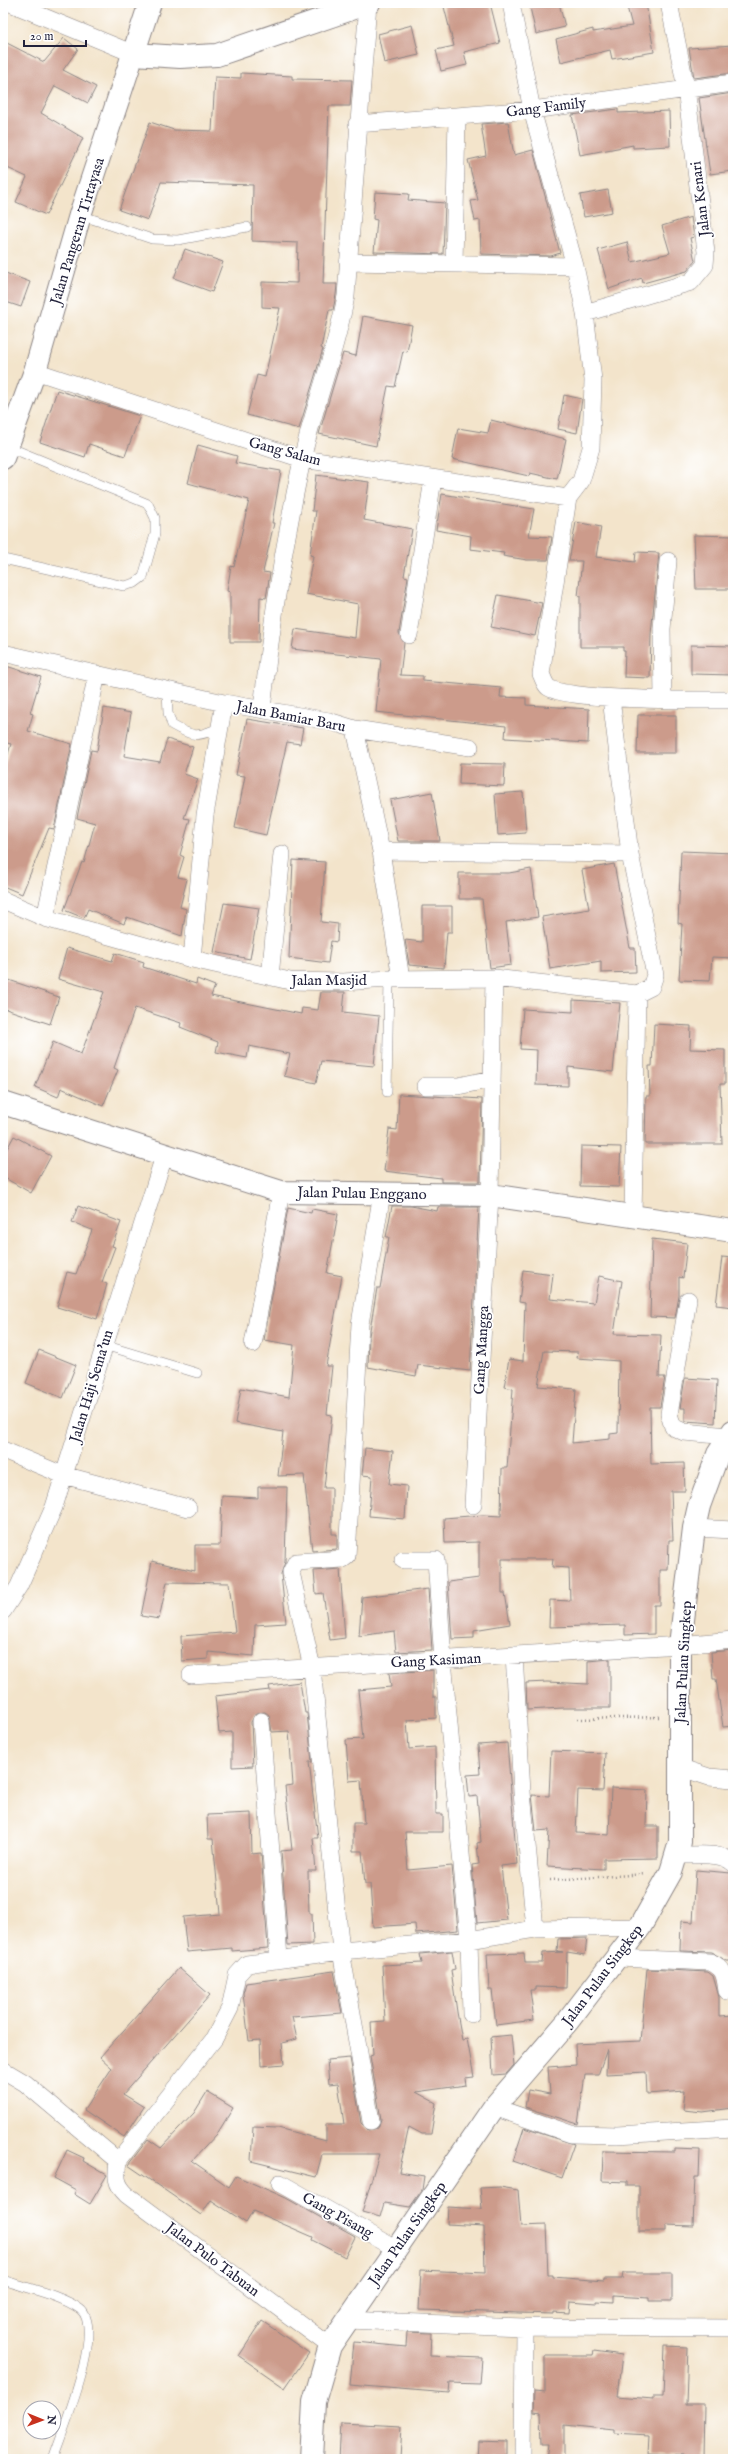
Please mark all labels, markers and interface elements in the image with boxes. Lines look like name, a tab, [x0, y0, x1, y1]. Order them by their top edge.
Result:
scale bar	[24, 22, 86, 48]
text: 20 m	[30, 29, 53, 44]
street label: Gang Family	[505, 93, 588, 122]
street label: Jalan Pangeran Tirtayasa	[45, 155, 109, 309]
street label: Jalan Kenari	[686, 160, 715, 240]
street label: Gang Salam	[247, 433, 324, 470]
street label: Jalan Bamiar Baru	[233, 696, 347, 736]
street label: Jalan Masjid	[289, 971, 368, 990]
street label: Jalan Pulau Enggano	[295, 1183, 427, 1204]
street label: Gang Mangga	[470, 1305, 493, 1395]
street label: Jalan Haji Sema'un	[65, 1328, 118, 1447]
street label: Jalan Pulau Singkep	[671, 1600, 696, 1726]
street label: Gang Kasiman	[390, 1649, 482, 1672]
street label: Jalan Pulau Singkep	[557, 1920, 647, 2032]
street label: Jalan Pulau Singkep	[363, 2177, 450, 2291]
street label: Gang Pisang	[299, 2188, 377, 2243]
street label: Jalan Pulo Tabuan	[161, 2217, 263, 2301]
north arrow	[22, 2400, 62, 2440]
text: N	[44, 2414, 58, 2426]

